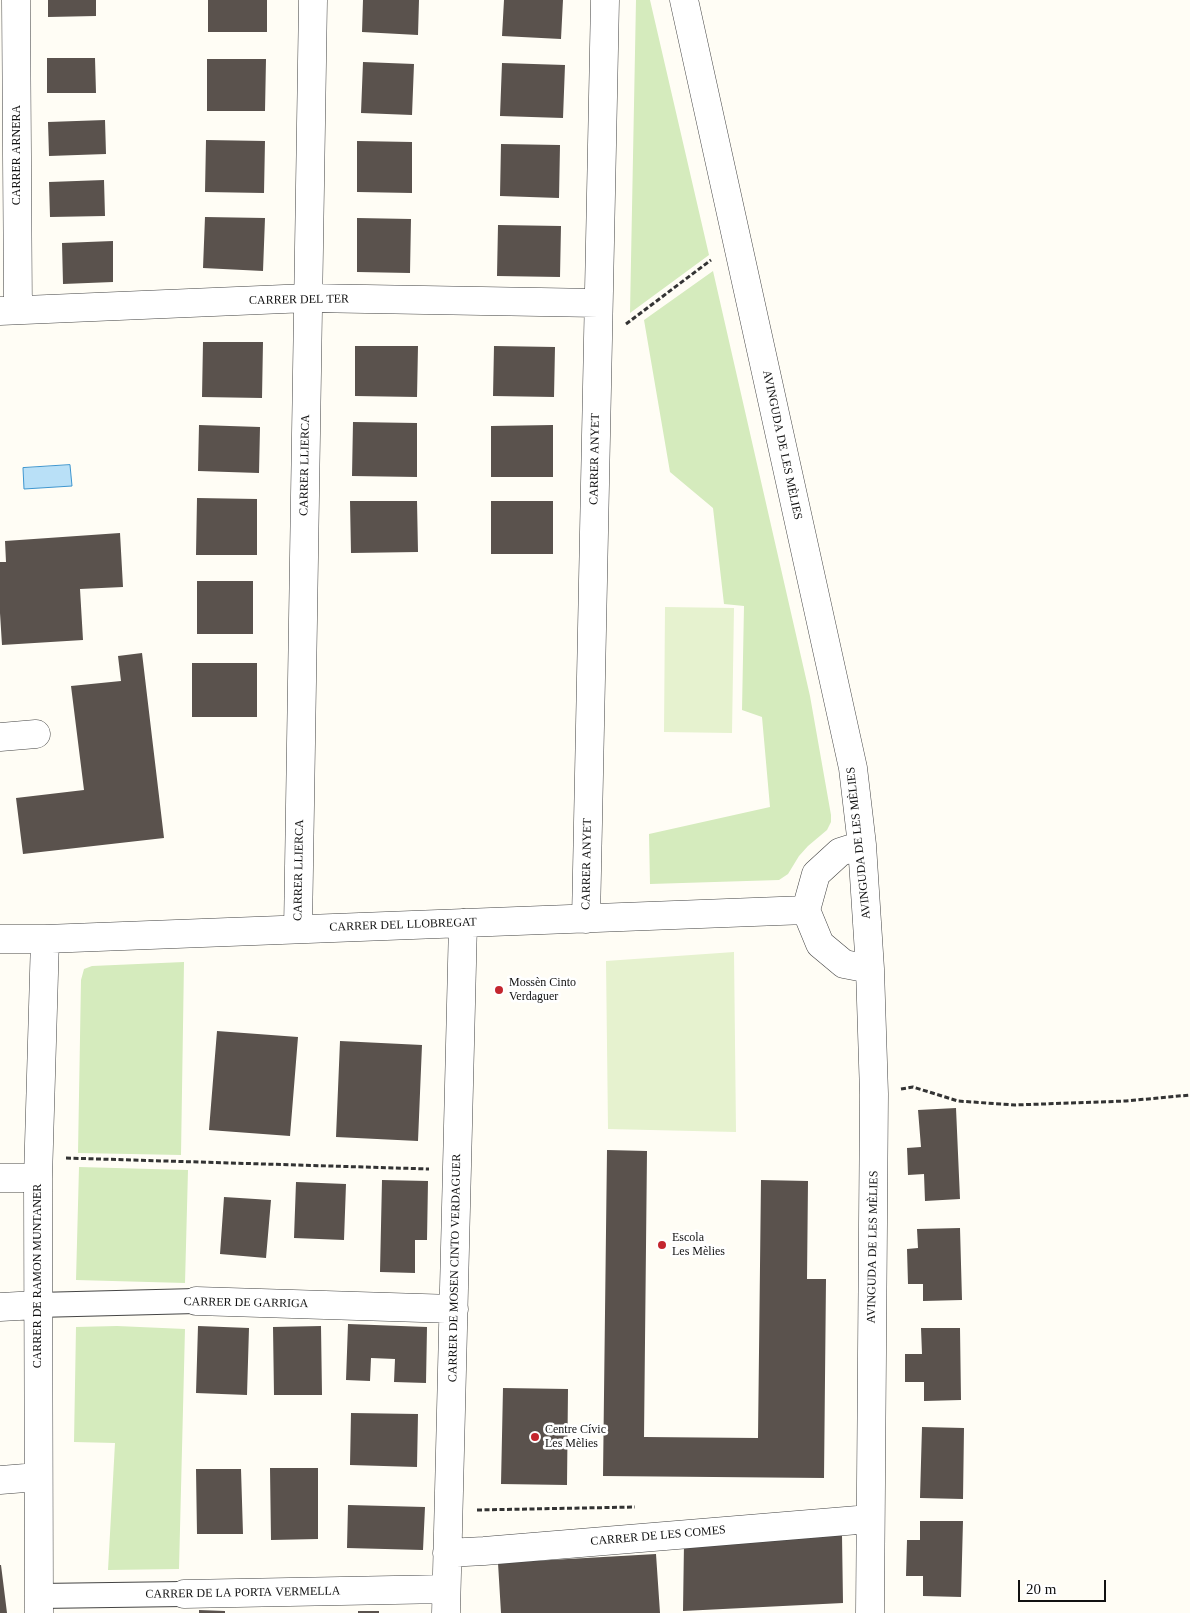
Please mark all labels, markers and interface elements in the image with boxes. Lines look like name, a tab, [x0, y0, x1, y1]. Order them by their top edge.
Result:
street label: CARRER ARNERA	[10, 105, 24, 205]
street label: CARRER DEL TER	[249, 292, 349, 308]
street label: AVINGUDA DE LES MÈLIES	[759, 369, 805, 521]
street label: CARRER ANYET	[587, 413, 603, 505]
street label: CARRER LLIERCA	[297, 414, 313, 516]
street label: AVINGUDA DE LES MÈLIES	[844, 766, 874, 920]
street label: CARRER ANYET	[579, 818, 595, 910]
street label: CARRER LLIERCA	[291, 819, 307, 921]
street label: CARRER DEL LLOBREGAT	[329, 915, 477, 935]
place label: Mossèn Cinto Verdaguer	[509, 976, 576, 1004]
marker: Mossèn Cinto Verdaguer	[493, 984, 505, 996]
street label: CARRER DE MOSEN CINTO VERDAGUER	[446, 1154, 464, 1382]
street label: AVINGUDA DE LES MÈLIES	[864, 1171, 882, 1323]
street label: CARRER DE RAMON MUNTANER	[31, 1184, 45, 1368]
place label: Escola Les Mèlies	[672, 1231, 725, 1259]
marker: Escola Les Mèlies	[656, 1239, 668, 1251]
street label: CARRER DE GARRIGA	[184, 1295, 308, 1311]
place label: Centre Cívic Les Mèlies	[545, 1423, 606, 1451]
marker: Centre Cívic Les Mèlies	[529, 1431, 541, 1443]
street label: CARRER DE LES COMES	[590, 1523, 726, 1549]
scale bar	[1020, 1570, 1108, 1602]
text: 20 m	[1026, 1581, 1056, 1597]
street label: CARRER DE LA PORTA VERMELLA	[145, 1584, 341, 1602]

